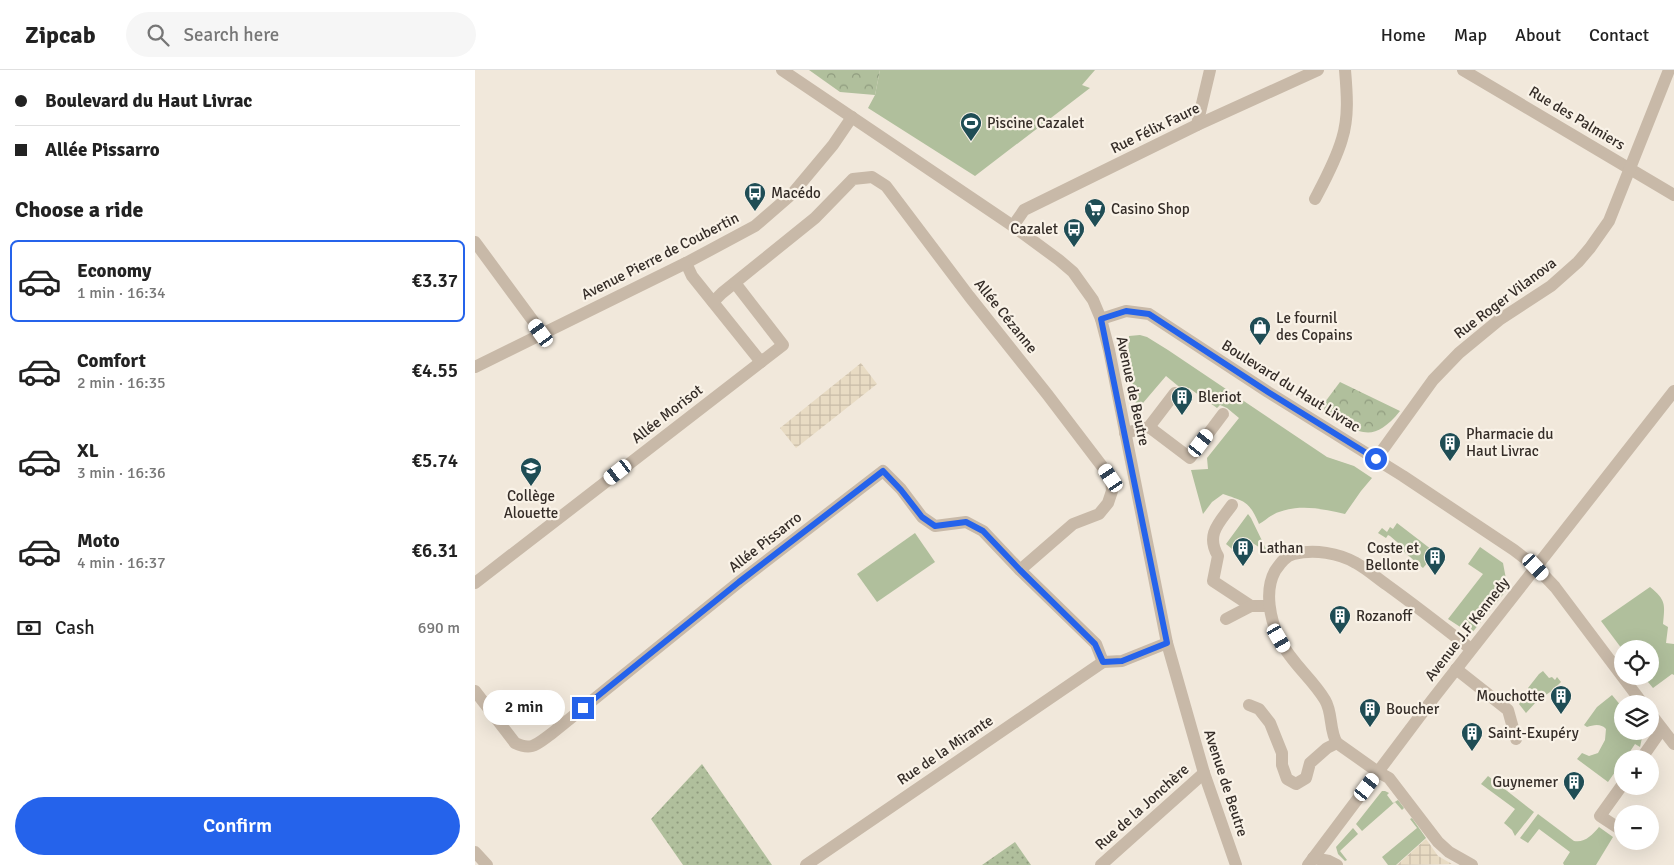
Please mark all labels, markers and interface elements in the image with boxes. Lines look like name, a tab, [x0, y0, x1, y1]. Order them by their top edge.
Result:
search box	[126, 12, 476, 57]
text: Zipcab	[25, 20, 96, 50]
icon: search	[144, 21, 172, 49]
text: Search here	[184, 23, 279, 47]
text: Home	[1381, 24, 1426, 46]
text: Map	[1454, 24, 1487, 46]
text: About	[1515, 24, 1561, 46]
text: Contact	[1589, 24, 1649, 46]
street label: Rue des Palmiers	[1526, 82, 1629, 154]
text: Boulevard du Haut Livrac	[45, 89, 252, 113]
street label: Rue Félix Faure	[1107, 99, 1203, 157]
sports icon: Piscine Cazalet	[959, 111, 983, 142]
place label: Piscine Cazalet	[987, 114, 1084, 132]
text: Allée Pissarro	[45, 138, 160, 162]
bus stop icon: Macédo	[743, 181, 767, 212]
place label: Macédo	[771, 184, 821, 202]
text: Choose a ride	[15, 196, 143, 223]
supermarket icon: Casino Shop	[1083, 197, 1107, 228]
place label: Casino Shop	[1111, 200, 1190, 218]
street label: Avenue Pierre de Coubertin	[578, 208, 742, 304]
bus stop icon: Cazalet	[1062, 217, 1086, 248]
place label: Cazalet	[1010, 220, 1058, 238]
street label: Rue Roger Vilanova	[1450, 254, 1560, 342]
icon: car	[17, 259, 62, 304]
text: Economy	[77, 259, 151, 283]
text: €3.37	[412, 269, 458, 293]
street label: Allée Cézanne	[971, 275, 1041, 357]
text: 1 min · 16:34	[77, 283, 166, 303]
place label: Le fournil des Copains	[1276, 309, 1353, 344]
shop icon: Le fournil des Copains	[1248, 315, 1272, 346]
car	[526, 316, 555, 350]
street label: Avenue de Beutre	[1113, 334, 1153, 448]
street label: Boulevard du Haut Livrac	[1218, 336, 1364, 436]
icon: car	[17, 349, 62, 394]
text: Comfort	[77, 349, 146, 373]
text: €4.55	[412, 359, 458, 383]
text: 2 min · 16:35	[77, 373, 166, 393]
street label: Allée Morisot	[628, 381, 706, 447]
building icon: Bleriot	[1170, 385, 1194, 416]
place label: Bleriot	[1198, 388, 1242, 406]
place label: Pharmacie du Haut Livrac	[1466, 425, 1554, 460]
car	[1185, 427, 1216, 459]
building icon: Pharmacie du Haut Livrac	[1438, 431, 1462, 462]
icon: car	[17, 439, 62, 484]
text: XL	[77, 439, 99, 463]
route start	[1365, 448, 1387, 470]
text: €5.74	[412, 449, 458, 473]
school or university icon: Collège Alouette	[519, 456, 543, 487]
car	[601, 457, 634, 487]
car	[1096, 461, 1125, 495]
text: 3 min · 16:36	[77, 463, 166, 483]
place label: Collège Alouette	[504, 487, 558, 522]
street label: Allée Pissarro	[725, 508, 805, 576]
icon: car	[17, 529, 62, 574]
text: Moto	[77, 529, 120, 553]
building icon: Lathan	[1231, 536, 1255, 567]
text: €6.31	[412, 539, 458, 563]
place label: Lathan	[1259, 539, 1303, 557]
place label: Coste et Bellonte	[1365, 539, 1419, 574]
building icon: Coste et Bellonte	[1423, 545, 1447, 576]
car	[1520, 551, 1551, 583]
text: 4 min · 16:37	[77, 553, 166, 573]
street label: Avenue J.F Kennedy	[1421, 574, 1513, 684]
building icon: Rozanoff	[1328, 604, 1352, 635]
place label: Rozanoff	[1356, 607, 1414, 625]
icon: cash	[15, 614, 43, 642]
text: Cash	[55, 616, 95, 640]
text: 690 m	[418, 618, 460, 638]
car	[1265, 621, 1292, 655]
map controls	[1614, 640, 1659, 850]
button: locate	[1614, 640, 1659, 685]
building icon: Mouchotte	[1549, 684, 1573, 715]
place label: Mouchotte	[1476, 687, 1545, 705]
callout: 2 min	[483, 690, 565, 726]
button: layers	[1614, 695, 1659, 740]
text: 2 min	[505, 697, 543, 717]
route end	[572, 697, 594, 719]
building icon: Boucher	[1358, 697, 1382, 728]
place label: Boucher	[1386, 700, 1440, 718]
street label: Rue de la Mirante	[894, 711, 996, 789]
building icon: Saint-Exupéry	[1460, 721, 1484, 752]
place label: Saint-Exupéry	[1488, 724, 1579, 742]
street label: Avenue de Beutre	[1200, 727, 1252, 839]
button: +	[1614, 750, 1659, 795]
street label: Rue de la Jonchère	[1091, 760, 1193, 854]
building icon: Guynemer	[1562, 770, 1586, 801]
car	[1351, 771, 1382, 803]
place label: Guynemer	[1492, 773, 1558, 791]
button: Confirm	[15, 797, 460, 855]
button: −	[1614, 805, 1659, 850]

